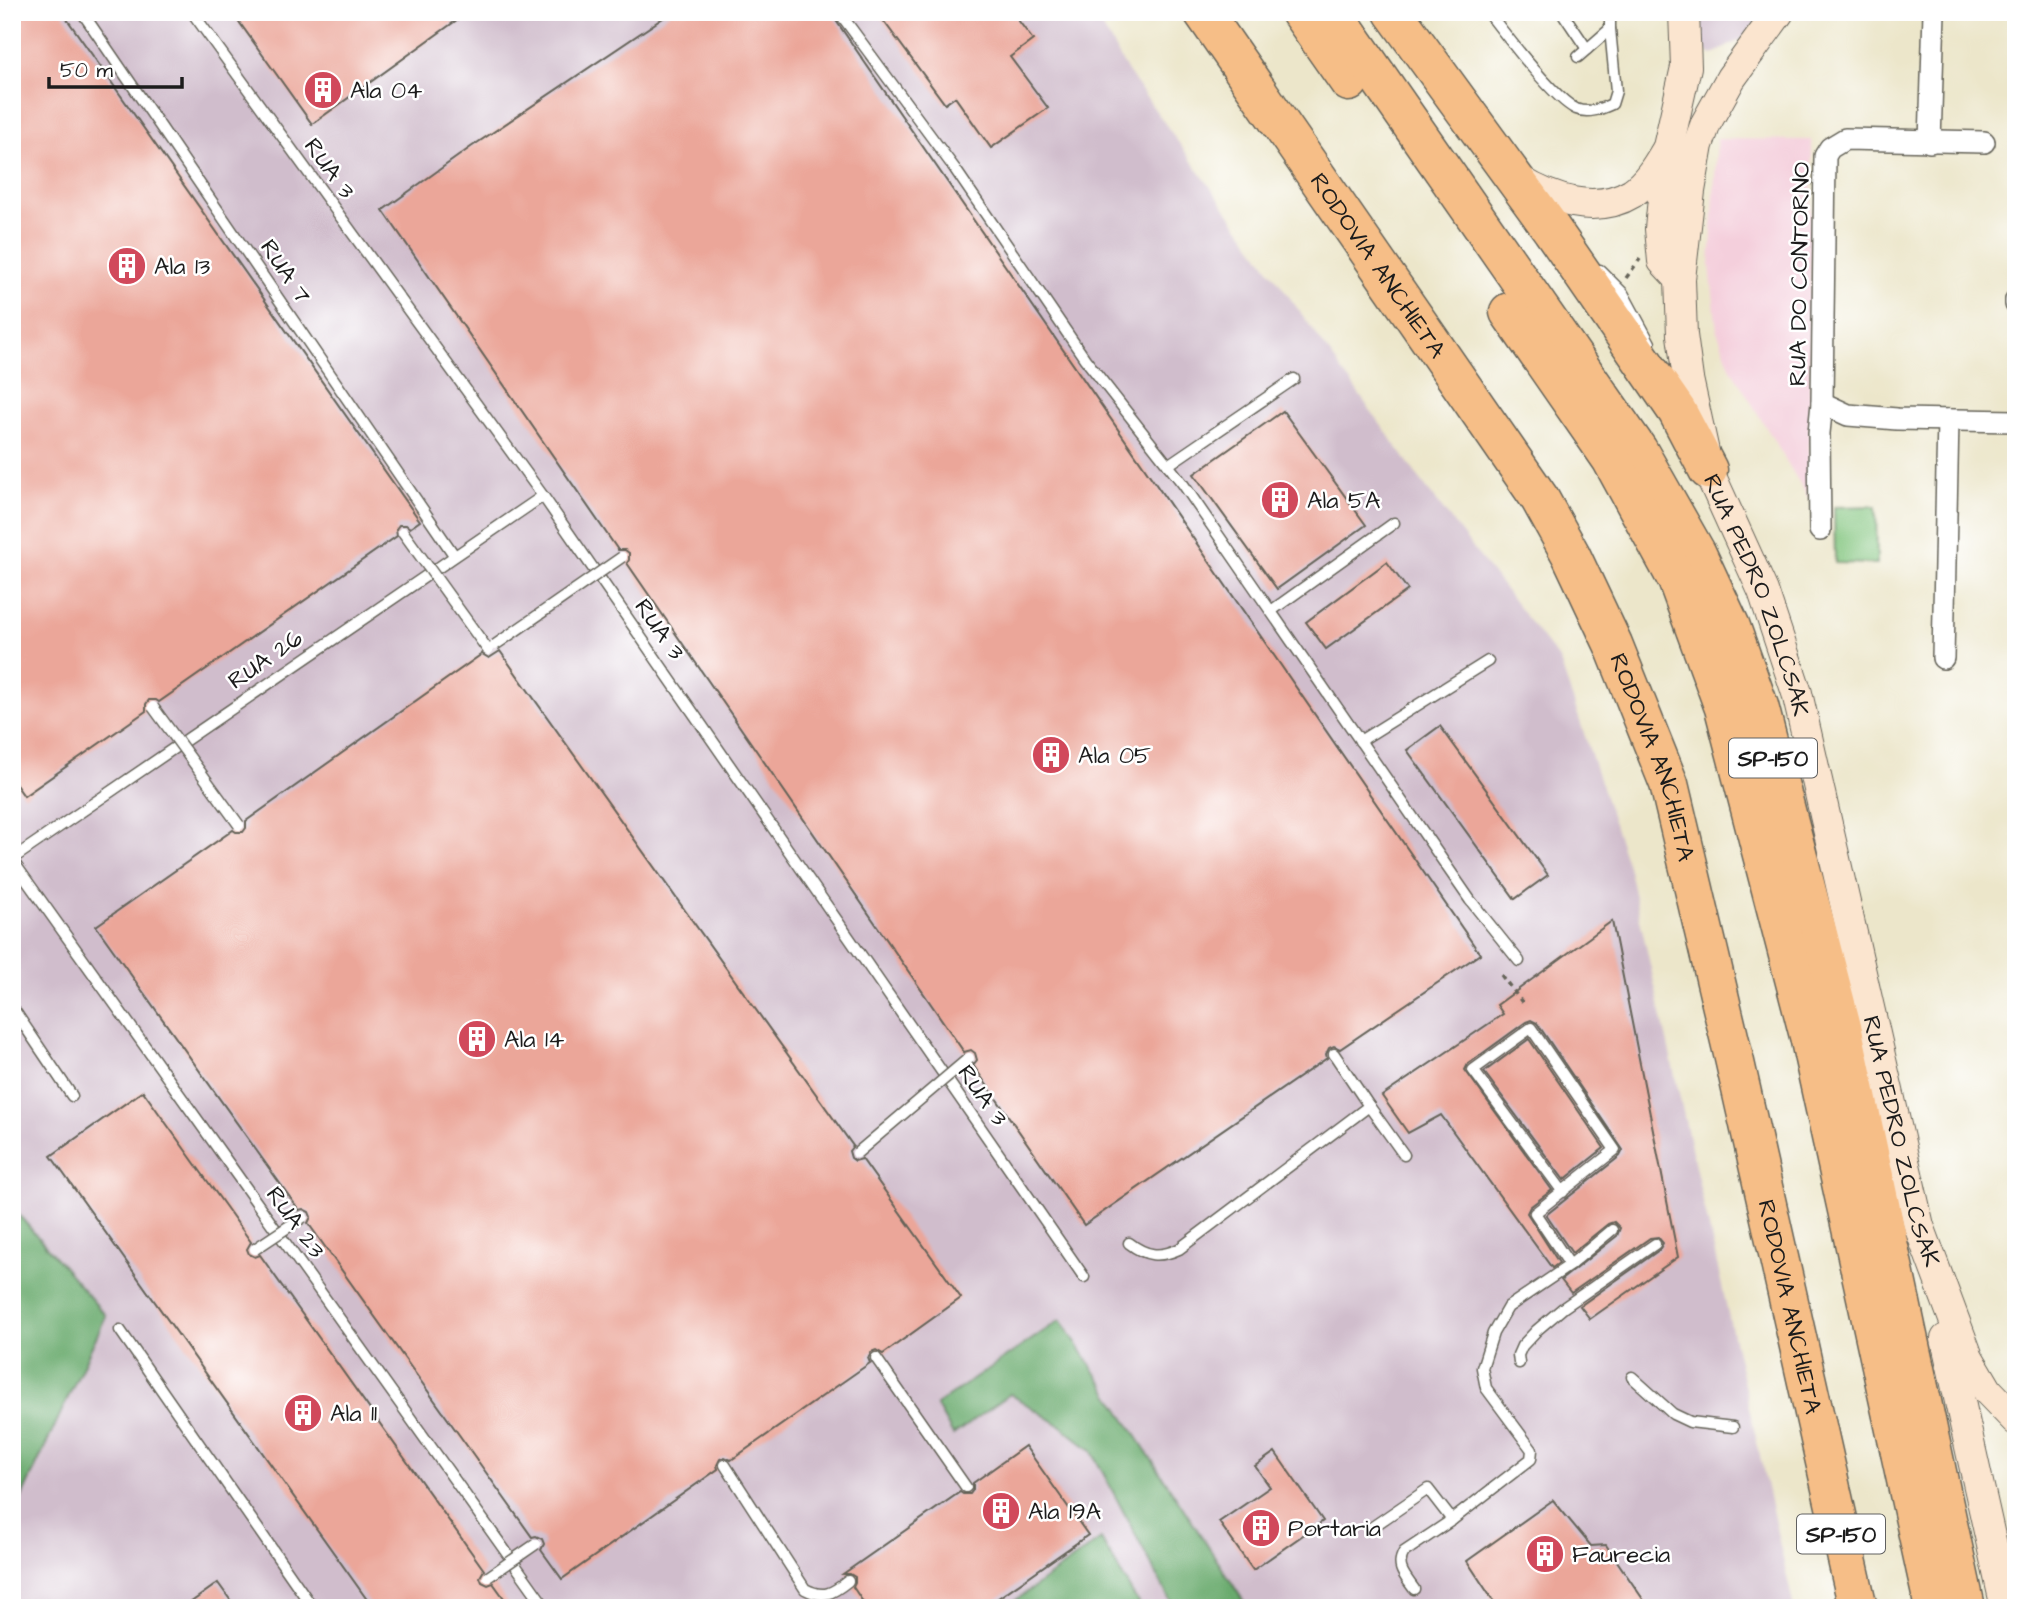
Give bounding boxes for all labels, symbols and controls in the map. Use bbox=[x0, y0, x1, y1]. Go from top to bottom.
scale bar bbox=[49, 46, 182, 90]
text: 50 m bbox=[60, 56, 114, 85]
building icon: Ala 04 bbox=[302, 69, 344, 111]
place label: Ala 04 bbox=[350, 74, 422, 108]
street label: RUA 3 bbox=[296, 131, 363, 206]
street label: RUA DO CONTORNO bbox=[1781, 162, 1819, 386]
street label: RODOVIA ANCHIETA bbox=[1301, 166, 1454, 365]
street label: RUA 7 bbox=[251, 233, 319, 310]
building icon: Ala 13 bbox=[106, 245, 148, 287]
place label: Ala 13 bbox=[154, 250, 210, 284]
street label: RUA PEDRO ZOLCSAK bbox=[1694, 469, 1818, 720]
building icon: Ala 5A bbox=[1259, 479, 1301, 521]
place label: Ala 5A bbox=[1307, 484, 1380, 518]
street label: RUA 3 bbox=[626, 592, 693, 667]
street label: RUA 26 bbox=[221, 622, 310, 698]
street label: RODOVIA ANCHIETA bbox=[1600, 648, 1703, 865]
building icon: Ala 05 bbox=[1030, 734, 1072, 776]
road number: SP-150 bbox=[1729, 738, 1817, 778]
place label: Ala 05 bbox=[1078, 739, 1151, 773]
street label: RUA PEDRO ZOLCSAK bbox=[1853, 1013, 1949, 1272]
building icon: Ala 14 bbox=[456, 1018, 498, 1060]
place label: Ala 14 bbox=[504, 1023, 564, 1057]
street label: RUA 3 bbox=[949, 1058, 1016, 1133]
street label: RUA 23 bbox=[257, 1180, 333, 1266]
street label: RODOVIA ANCHIETA bbox=[1748, 1197, 1830, 1417]
building icon: Ala 11 bbox=[282, 1392, 324, 1434]
place label: Ala 11 bbox=[330, 1397, 377, 1431]
building icon: Ala 19A bbox=[980, 1490, 1022, 1532]
place label: Ala 19A bbox=[1028, 1495, 1101, 1529]
building icon: Portaria bbox=[1240, 1507, 1282, 1549]
place label: Portaria bbox=[1288, 1512, 1381, 1546]
road number: SP-150 bbox=[1797, 1514, 1885, 1554]
building icon: Faurecia bbox=[1524, 1533, 1566, 1575]
place label: Faurecia bbox=[1572, 1538, 1670, 1572]

